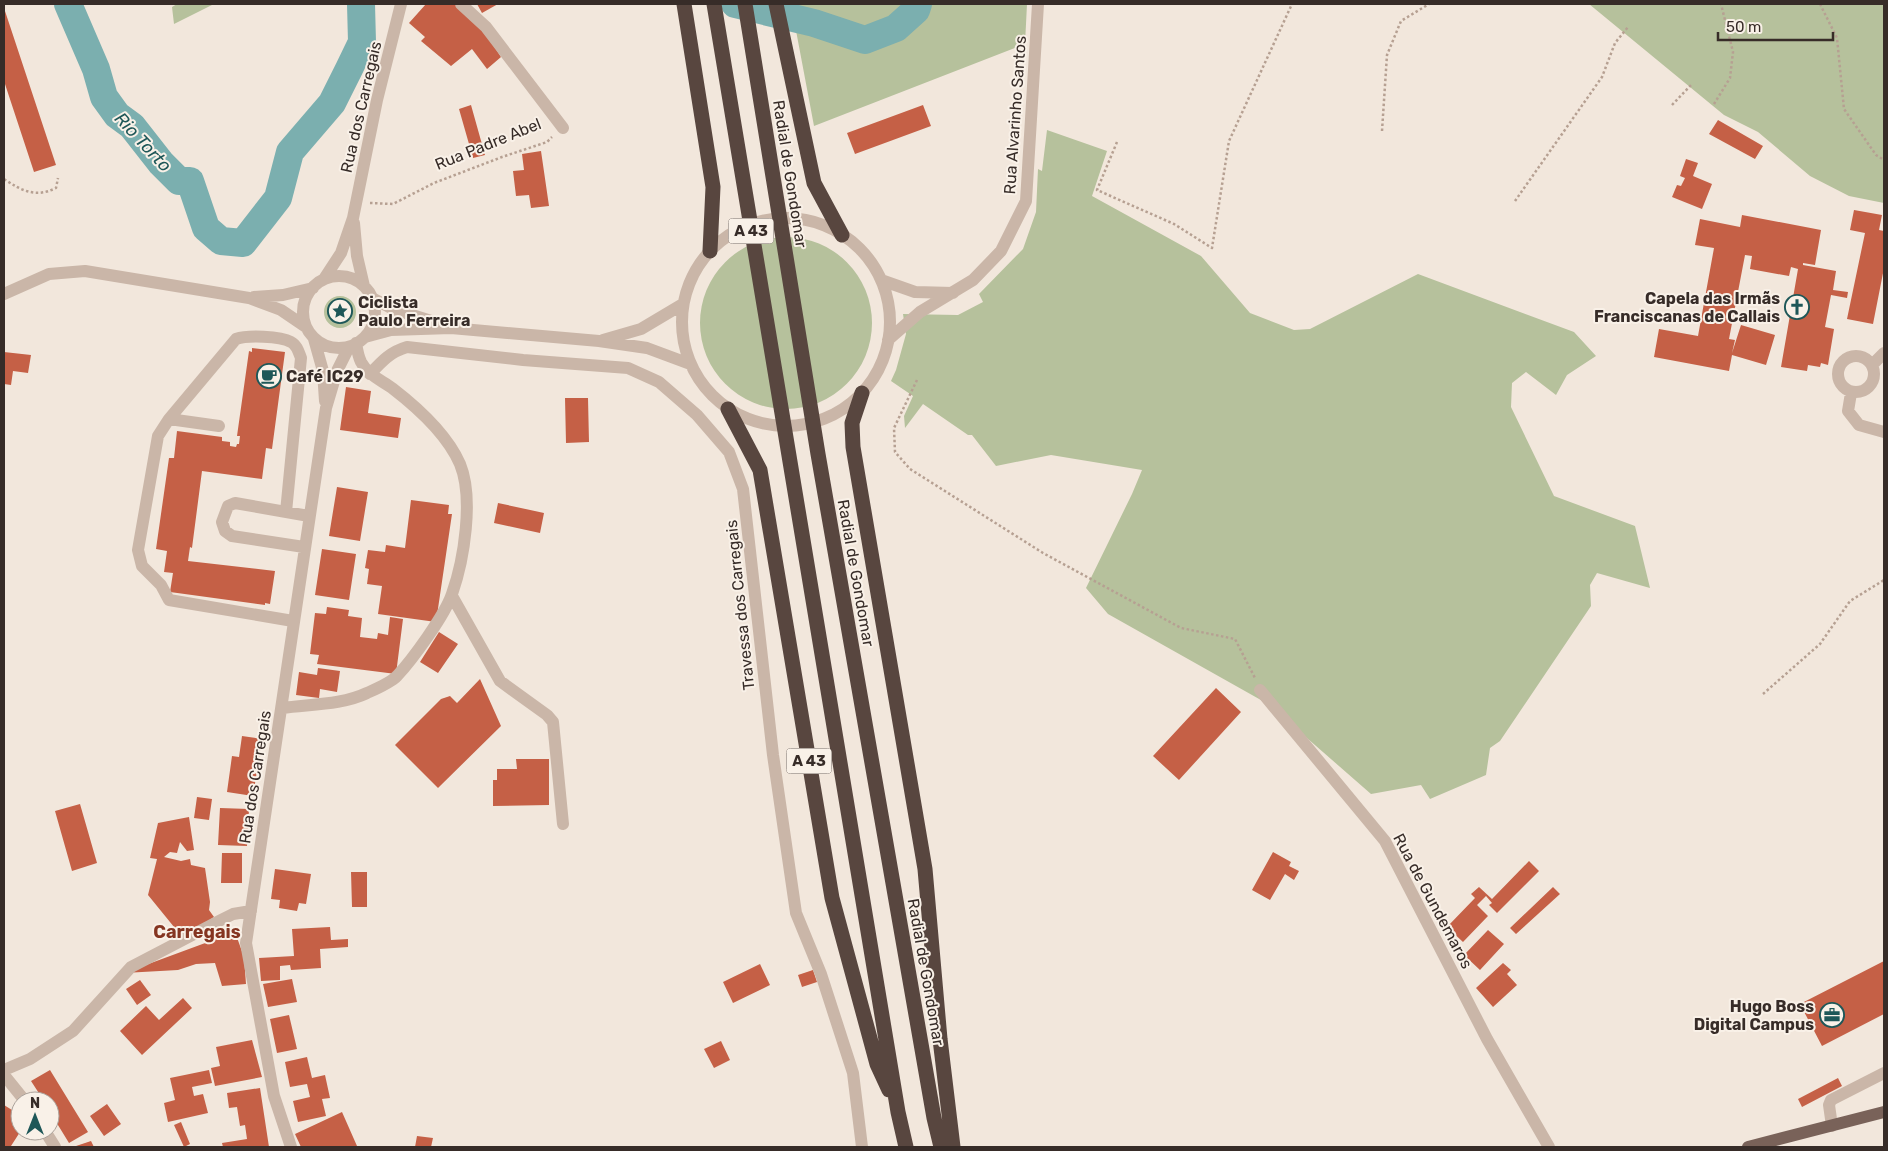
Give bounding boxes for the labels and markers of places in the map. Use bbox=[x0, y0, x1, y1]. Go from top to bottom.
place label: Capela das Irmãs Franciscanas de Callais bbox=[1594, 289, 1780, 326]
place label: Ciclista Paulo Ferreira bbox=[358, 293, 470, 330]
church icon: Capela das Irmãs Franciscanas de Callais bbox=[1784, 294, 1810, 320]
place icon: Ciclista Paulo Ferreira bbox=[327, 298, 353, 324]
cafe icon: Café IC29 bbox=[256, 363, 282, 389]
place label: Café IC29 bbox=[286, 367, 364, 386]
place label: Hugo Boss Digital Campus bbox=[1694, 997, 1814, 1034]
office icon: Hugo Boss Digital Campus bbox=[1819, 1002, 1845, 1028]

